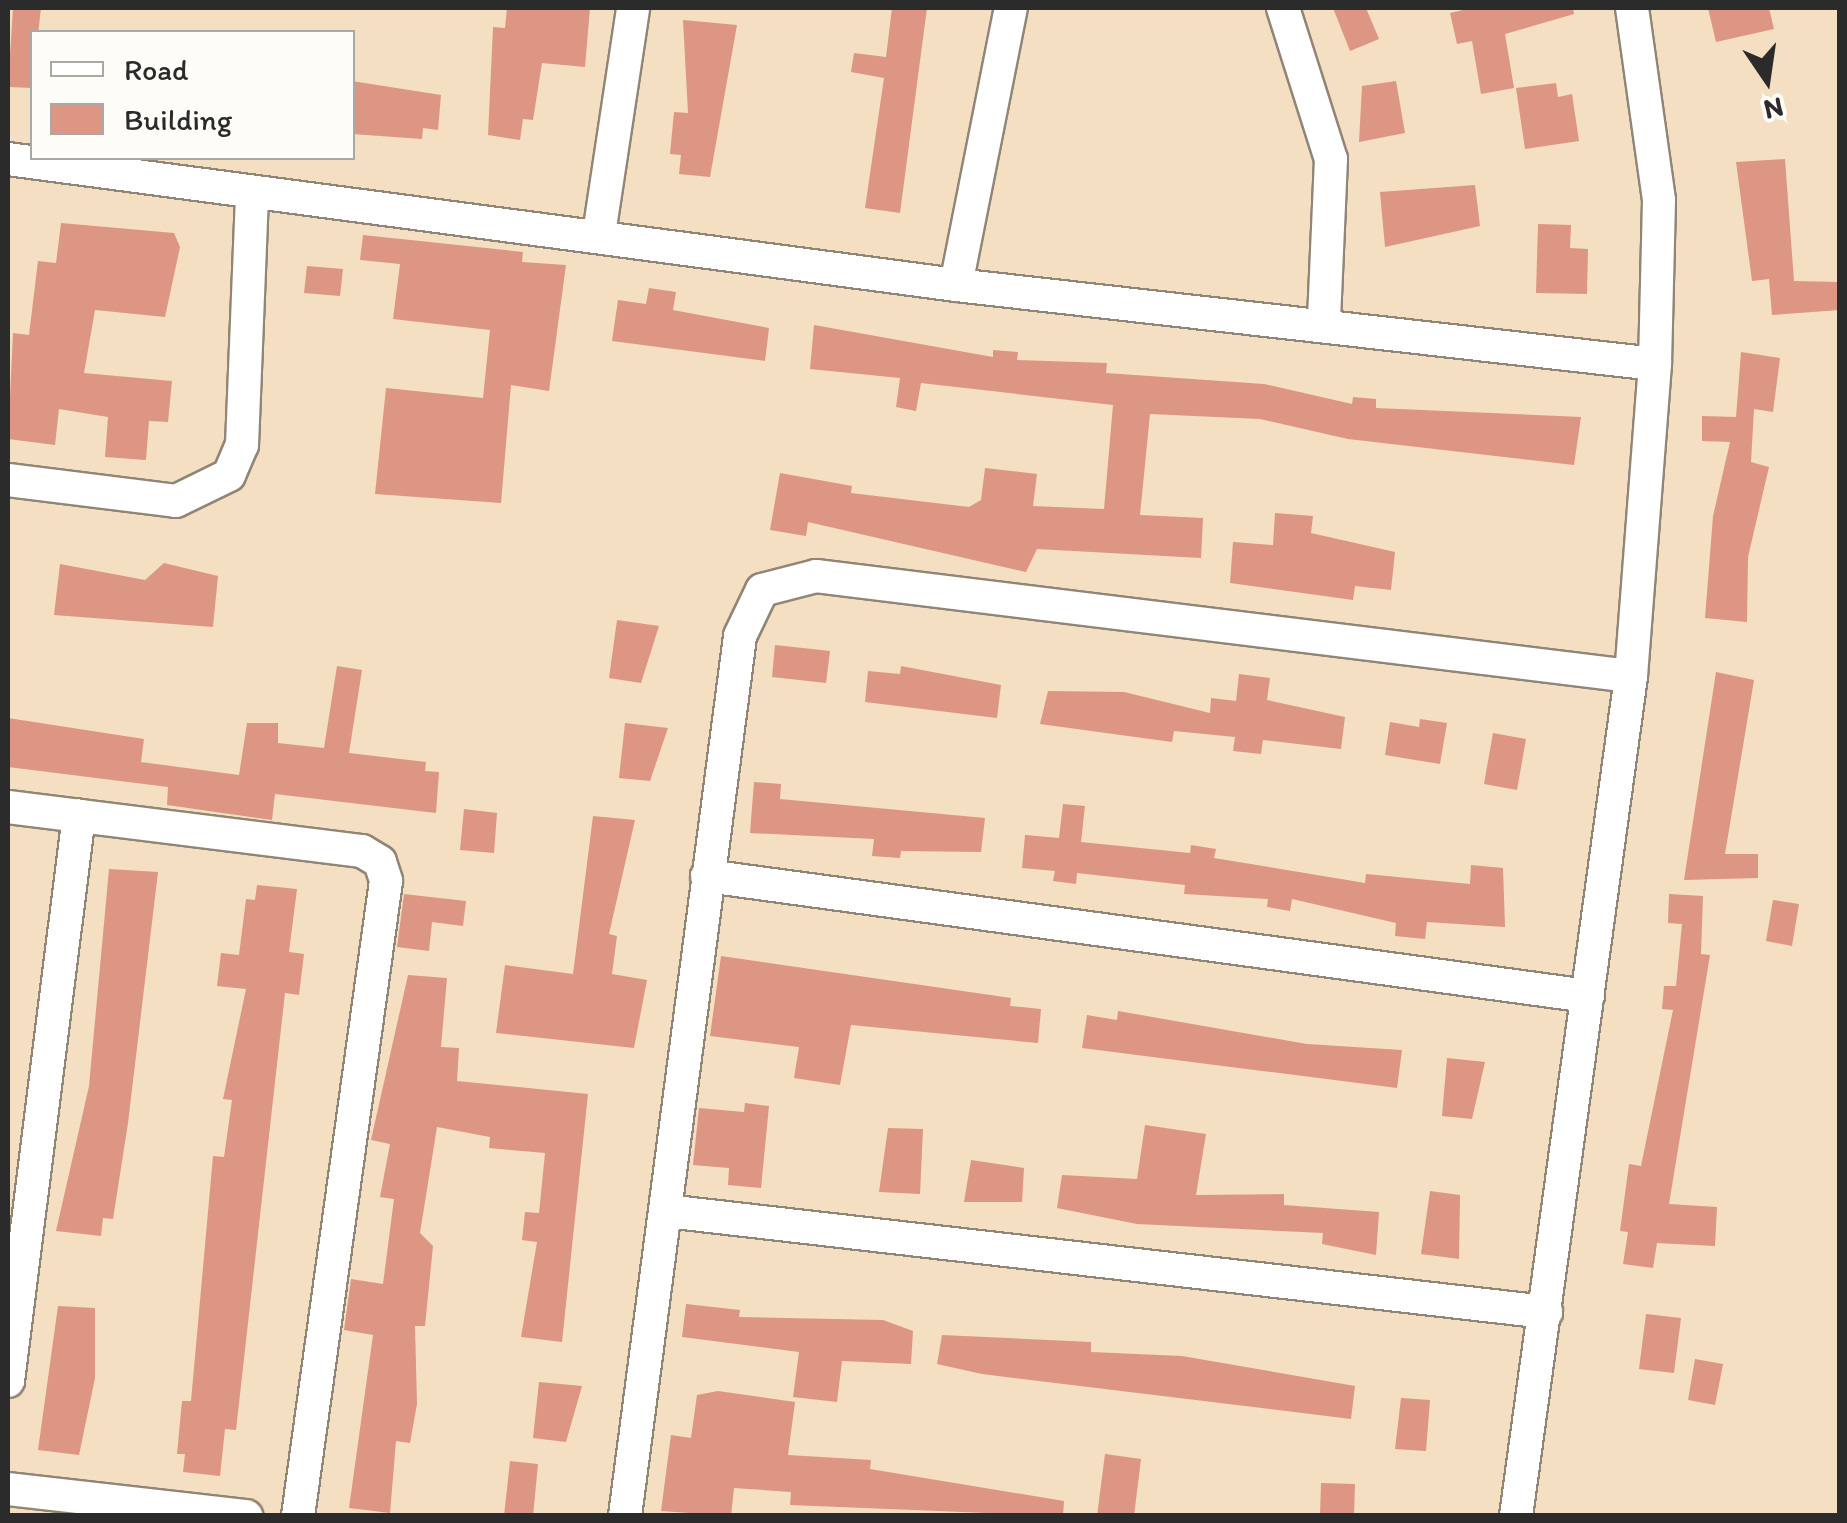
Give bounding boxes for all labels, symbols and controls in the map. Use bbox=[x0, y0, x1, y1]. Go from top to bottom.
legend bbox=[30, 30, 355, 160]
north arrow bbox=[1717, 30, 1817, 130]
text: Road bbox=[124, 51, 189, 88]
text: N bbox=[1761, 91, 1787, 128]
text: Building bbox=[124, 101, 232, 138]

